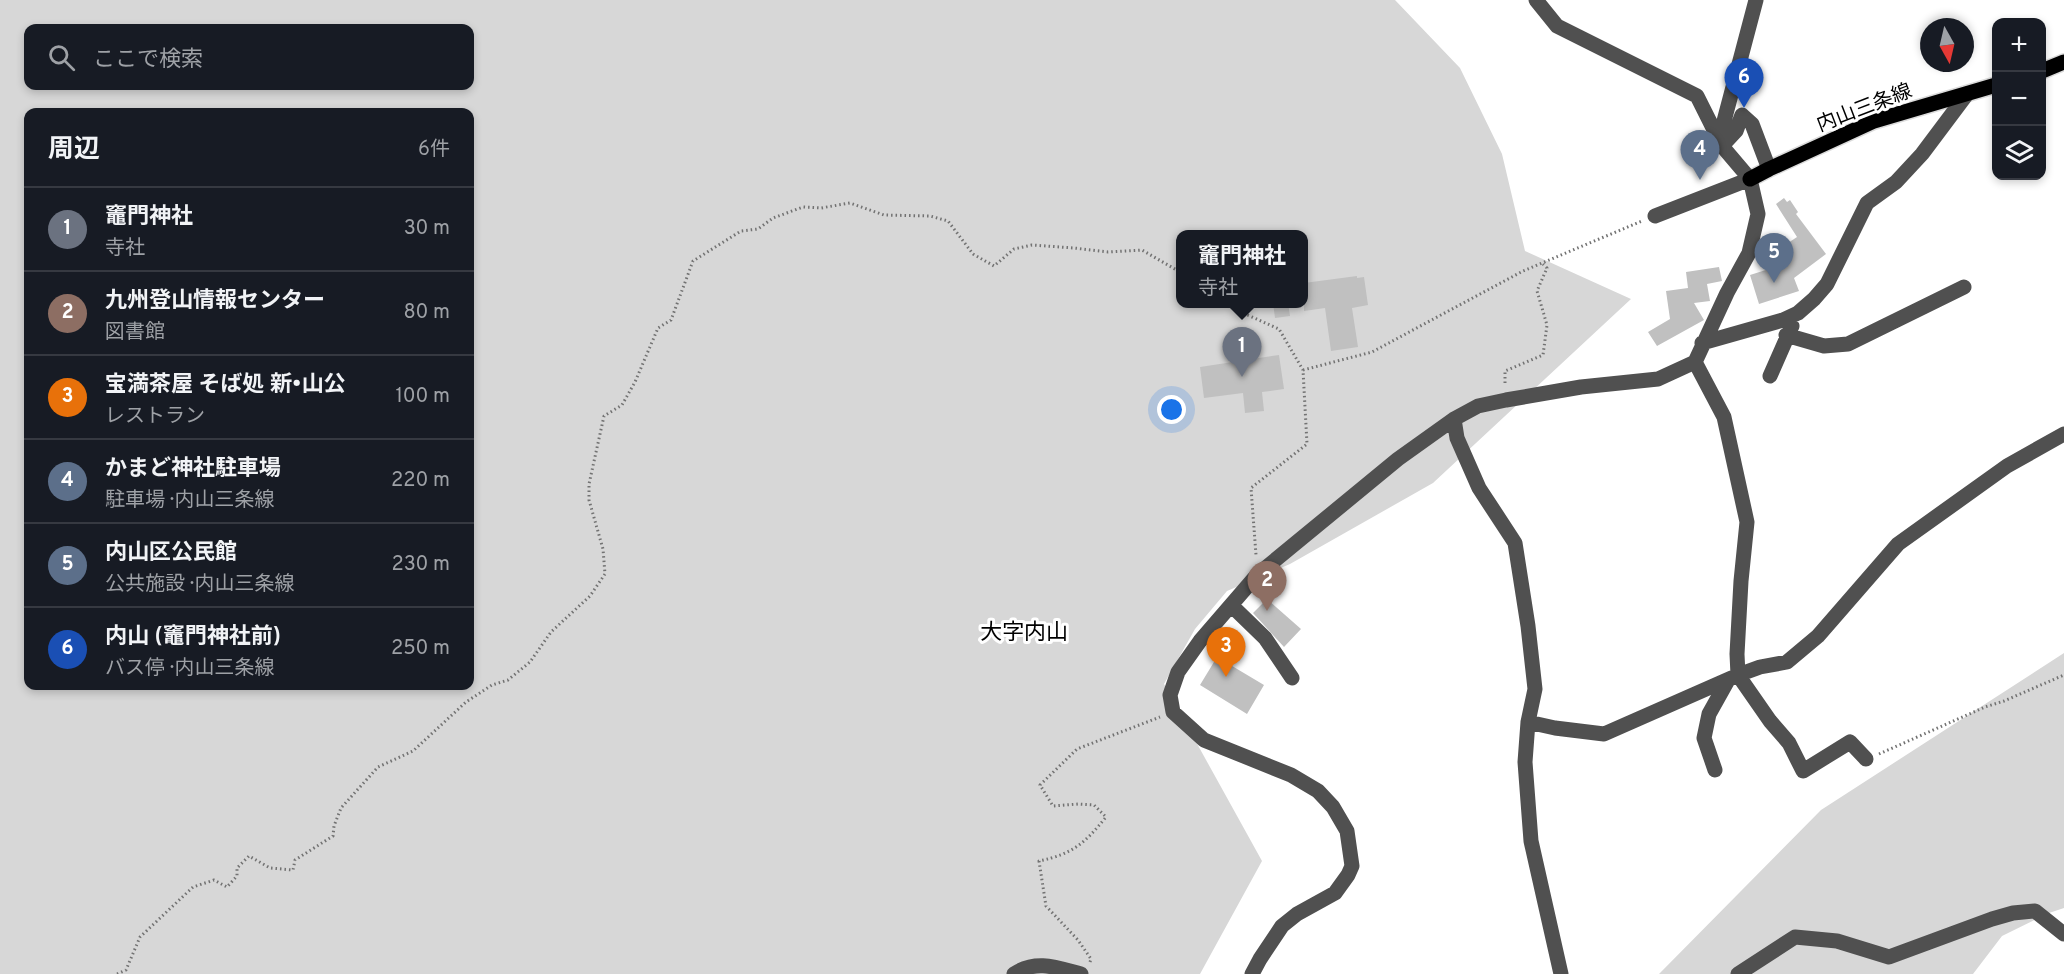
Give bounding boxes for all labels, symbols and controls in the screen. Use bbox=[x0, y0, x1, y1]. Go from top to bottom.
north arrow bbox=[1920, 18, 1974, 72]
map controls bbox=[1992, 18, 2046, 180]
button: + bbox=[1992, 18, 2046, 72]
search box bbox=[24, 24, 474, 90]
icon: search bbox=[45, 41, 78, 74]
text: ここで検索 bbox=[93, 47, 203, 74]
pin: 6 bbox=[1724, 58, 1764, 108]
button: − bbox=[1992, 72, 2046, 126]
street label: 内山三条線 bbox=[1813, 79, 1916, 139]
button: layers bbox=[1992, 126, 2046, 180]
pin: 4 bbox=[1680, 130, 1720, 180]
text: 周辺 bbox=[48, 134, 100, 167]
text: 6件 bbox=[418, 137, 450, 163]
text: 竈門神社 bbox=[105, 204, 193, 231]
text: 1 bbox=[64, 216, 72, 242]
text: 30 m bbox=[404, 216, 450, 242]
popup bbox=[1176, 230, 1308, 308]
pin: 5 bbox=[1754, 234, 1794, 283]
text: 寺社 bbox=[105, 236, 145, 262]
text: 竈門神社 bbox=[1198, 244, 1286, 271]
text: 寺社 bbox=[1198, 276, 1238, 302]
text: 九州登山情報センター bbox=[105, 288, 325, 315]
text: 2 bbox=[61, 300, 74, 326]
text: 80 m bbox=[404, 300, 450, 326]
text: 図書館 bbox=[105, 320, 165, 346]
pin: 1 bbox=[1222, 328, 1262, 377]
text: 宝満茶屋 そば処 新•山公 bbox=[105, 372, 345, 399]
text: 3 bbox=[62, 384, 74, 410]
text: 100 m bbox=[395, 384, 450, 410]
your location bbox=[1157, 395, 1186, 424]
text: レストラン bbox=[105, 404, 205, 430]
text: かまど神社駐車場 bbox=[105, 456, 281, 483]
text: 4 bbox=[61, 468, 74, 494]
text: 220 m bbox=[391, 468, 450, 494]
text: 駐車場 · 内山三条線 bbox=[105, 488, 274, 514]
text: 内山区公民館 bbox=[105, 540, 237, 567]
text: 5 bbox=[61, 552, 74, 578]
text: 230 m bbox=[391, 552, 450, 578]
pin: 2 bbox=[1248, 562, 1286, 611]
text: 公共施設 · 内山三条線 bbox=[105, 572, 294, 598]
district label: 大字内山 bbox=[980, 620, 1068, 647]
text: 内山 (竈門神社前) bbox=[105, 624, 281, 651]
pin: 3 bbox=[1206, 628, 1246, 677]
text: 6 bbox=[61, 636, 74, 662]
text: 250 m bbox=[391, 636, 450, 662]
text: バス停 · 内山三条線 bbox=[105, 656, 274, 682]

